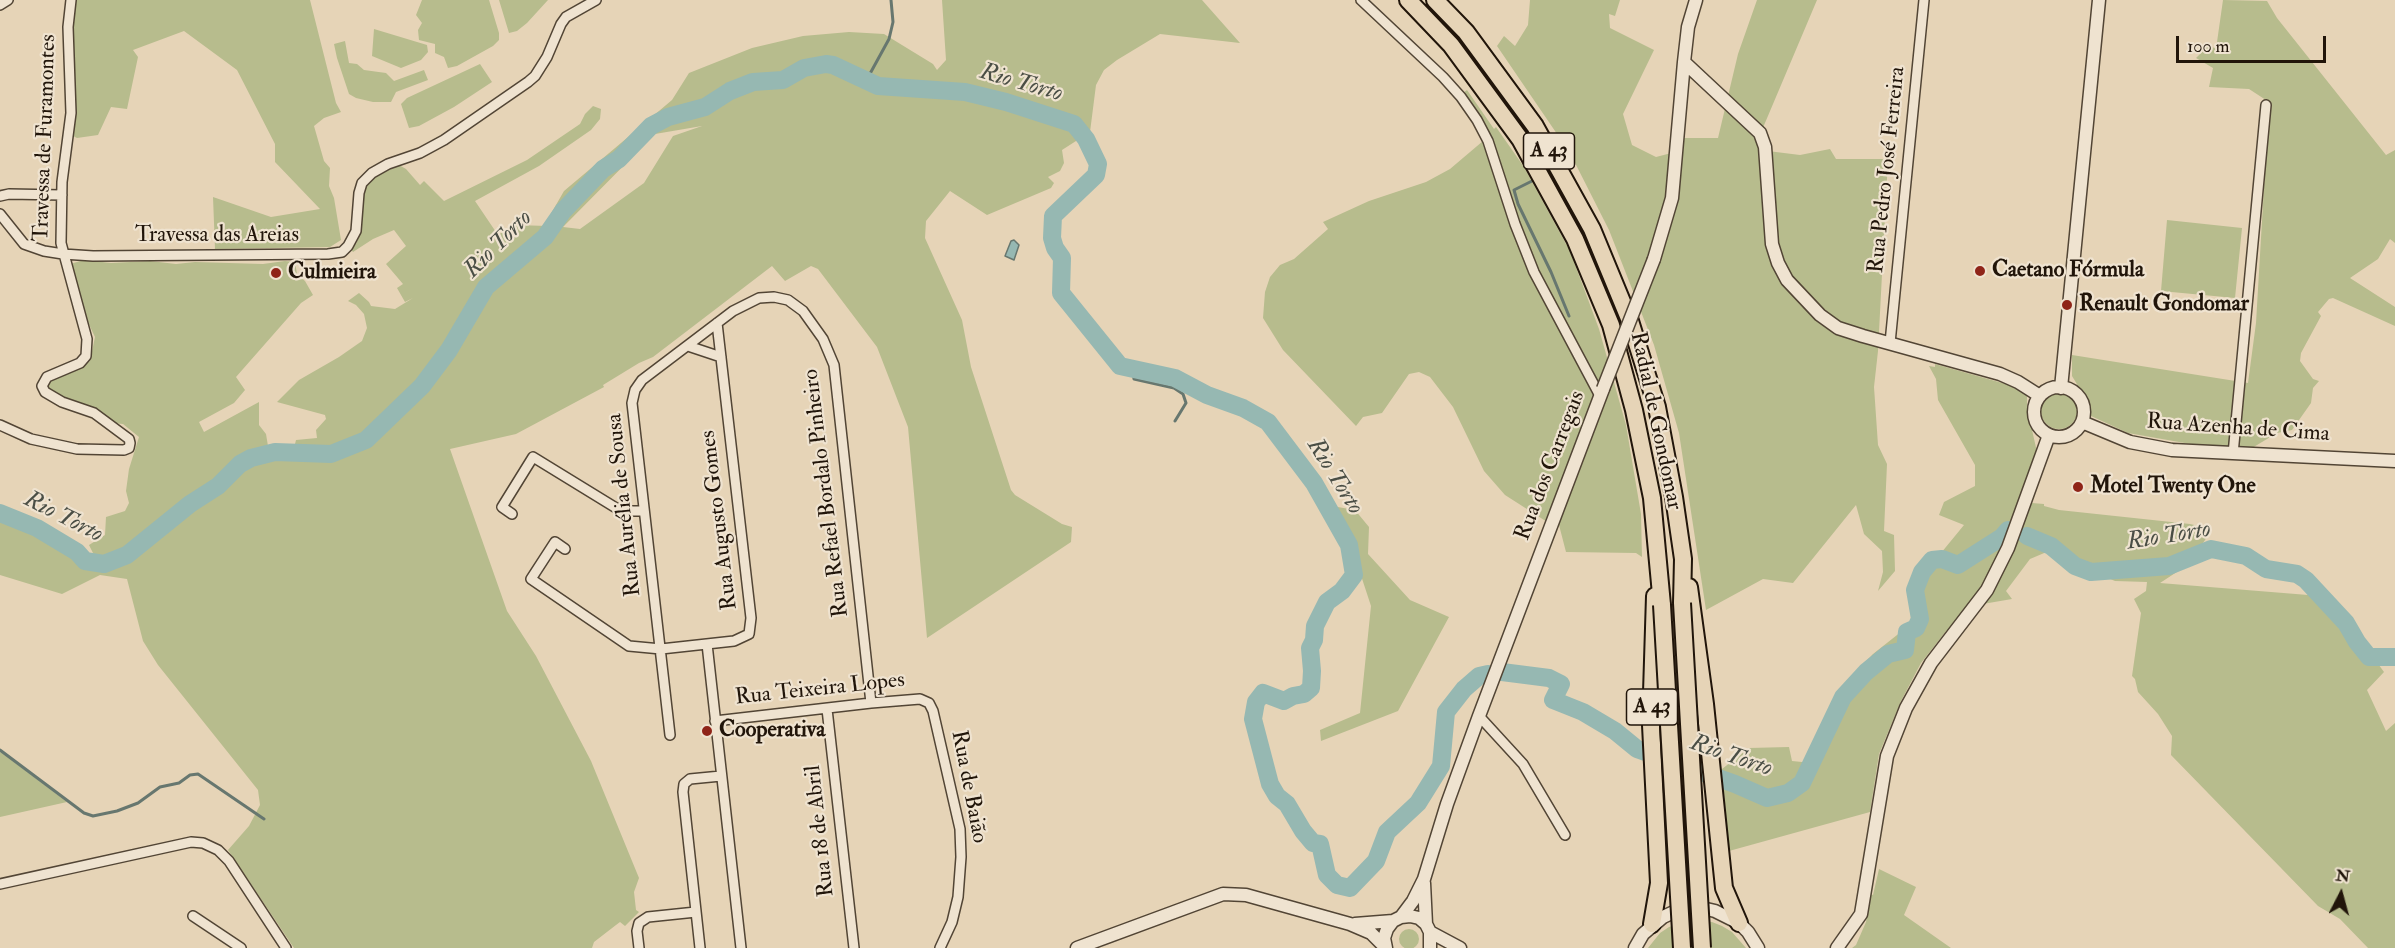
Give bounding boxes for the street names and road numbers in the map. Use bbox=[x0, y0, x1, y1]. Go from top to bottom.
street label: Travessa de Furamontes bbox=[29, 34, 63, 242]
street label: Rua Pedro José Ferreira bbox=[1864, 65, 1912, 275]
road number: A 43 bbox=[1524, 133, 1574, 169]
street label: Travessa das Areias bbox=[135, 223, 299, 249]
street label: Radial de Gondomar bbox=[1623, 329, 1687, 513]
street label: Rua Refael Bordalo Pinheiro bbox=[799, 367, 855, 619]
street label: Rua dos Carregais bbox=[1510, 388, 1592, 544]
street label: Rua Azenha de Cima bbox=[2146, 409, 2330, 449]
street label: Rua Aurélia de Sousa bbox=[602, 412, 648, 598]
street label: Rua Augusto Gomes bbox=[696, 429, 744, 611]
street label: Rua Teixeira Lopes bbox=[734, 668, 906, 712]
road number: A 43 bbox=[1626, 689, 1678, 725]
street label: Rua de Baião bbox=[944, 728, 992, 846]
street label: Rua 18 de Abril bbox=[801, 764, 841, 898]

